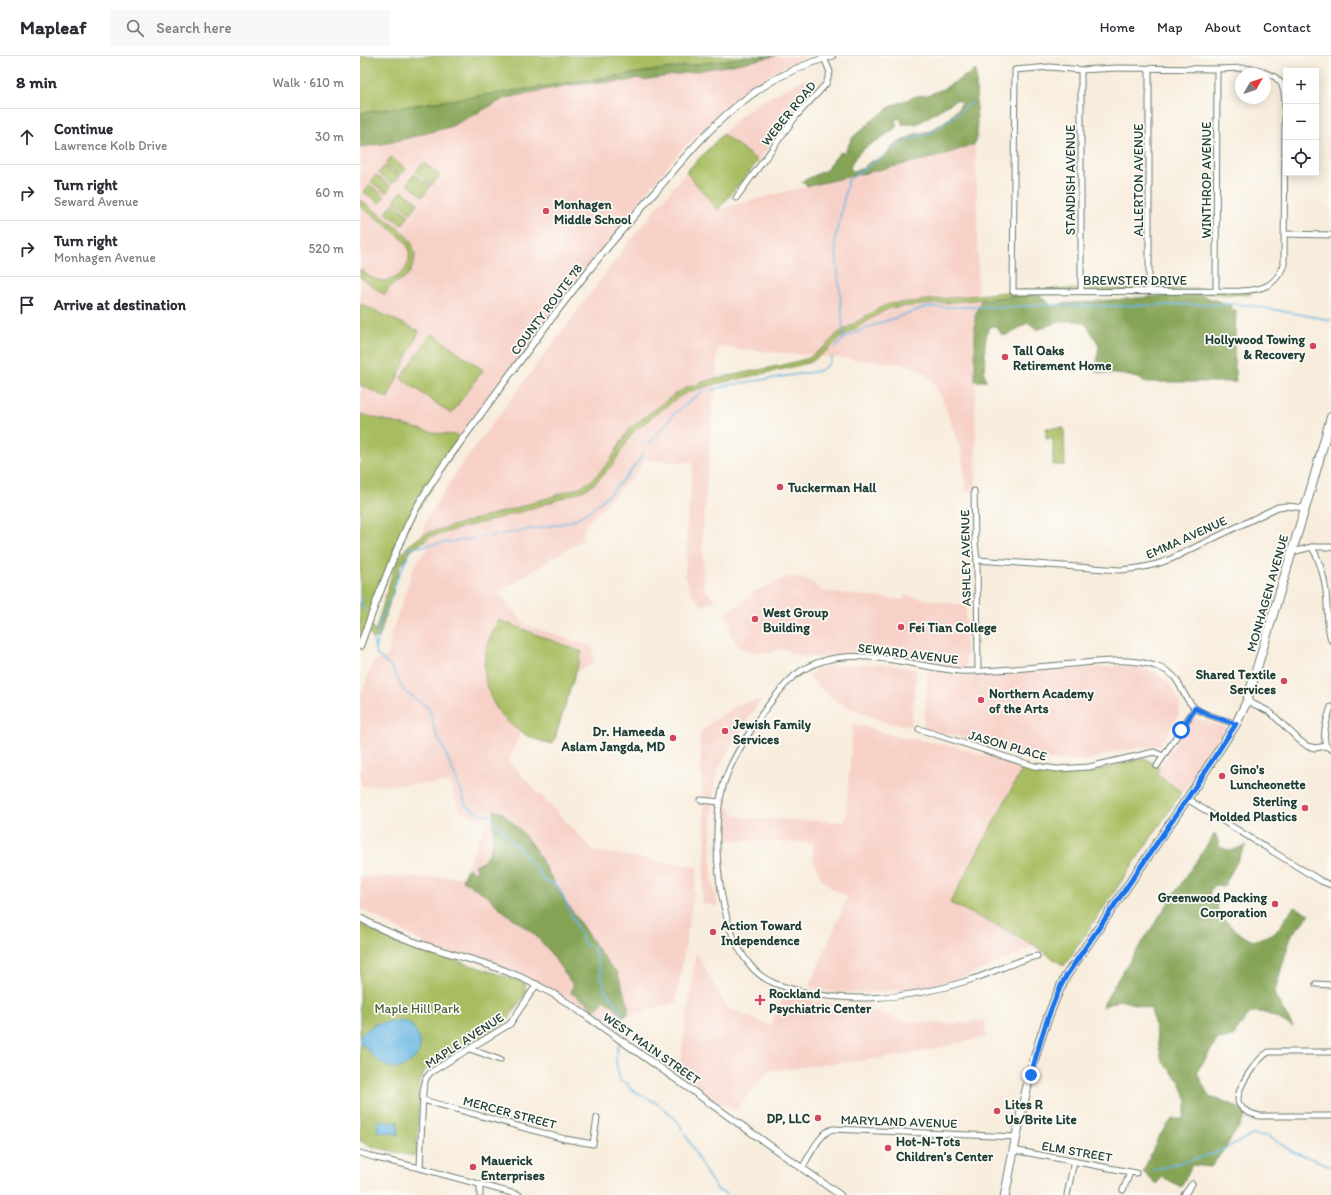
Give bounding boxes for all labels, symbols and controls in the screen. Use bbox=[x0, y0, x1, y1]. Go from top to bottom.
search box bbox=[110, 10, 390, 46]
text: Mapleaf bbox=[20, 16, 86, 39]
icon: search bbox=[124, 17, 146, 39]
text: Search here bbox=[156, 19, 232, 37]
text: Home bbox=[1100, 19, 1135, 36]
text: Map bbox=[1157, 19, 1183, 36]
text: About bbox=[1205, 19, 1241, 36]
text: Contact bbox=[1263, 19, 1311, 36]
north arrow bbox=[1235, 68, 1271, 104]
map controls bbox=[1283, 68, 1319, 176]
button: + bbox=[1283, 68, 1319, 104]
text: 8 min bbox=[16, 72, 57, 92]
text: Walk · 610 m bbox=[273, 75, 344, 90]
street label: WEBER ROAD bbox=[758, 78, 819, 149]
button: − bbox=[1283, 104, 1319, 140]
text: Continue bbox=[54, 120, 113, 138]
street label: WINTHROP AVENUE bbox=[1199, 122, 1214, 238]
street label: ALLERTON AVENUE bbox=[1131, 124, 1146, 236]
street label: STANDISH AVENUE bbox=[1063, 125, 1078, 235]
icon: ahead bbox=[16, 126, 38, 148]
text: 30 m bbox=[315, 129, 344, 144]
text: Lawrence Kolb Drive bbox=[54, 138, 167, 153]
button: locate bbox=[1283, 140, 1319, 176]
text: Turn right bbox=[54, 176, 118, 194]
icon: right bbox=[16, 182, 38, 204]
text: 60 m bbox=[315, 185, 344, 200]
text: Seward Avenue bbox=[54, 194, 138, 209]
place label: Monhagen Middle School bbox=[554, 197, 632, 227]
marker: Monhagen Middle School bbox=[541, 206, 551, 216]
text: Turn right bbox=[54, 232, 118, 250]
icon: right bbox=[16, 238, 38, 260]
text: 520 m bbox=[308, 241, 344, 256]
text: Monhagen Avenue bbox=[54, 250, 156, 265]
street label: COUNTY ROUTE 78 bbox=[507, 261, 585, 358]
street label: BREWSTER DRIVE bbox=[1083, 273, 1187, 288]
icon: arrive bbox=[16, 294, 38, 316]
text: Arrive at destination bbox=[54, 296, 186, 314]
place label: Hollywood Towing & Recovery bbox=[1205, 332, 1306, 363]
marker: Hollywood Towing & Recovery bbox=[1308, 341, 1318, 351]
place label: Tall Oaks Retirement Home bbox=[1012, 343, 1111, 373]
marker: Tall Oaks Retirement Home bbox=[1000, 352, 1010, 362]
place label: Tuckerman Hall bbox=[787, 480, 877, 495]
marker: Tuckerman Hall bbox=[775, 482, 785, 492]
street label: ASHLEY AVENUE bbox=[957, 510, 974, 606]
street label: EMMA AVENUE bbox=[1143, 513, 1229, 562]
street label: MONHAGEN AVENUE bbox=[1244, 533, 1291, 654]
place label: West Group Building bbox=[763, 605, 828, 636]
marker: West Group Building bbox=[750, 614, 760, 624]
place label: Fei Tian College bbox=[909, 620, 997, 636]
marker: Fei Tian College bbox=[896, 622, 906, 632]
street label: SEWARD AVENUE bbox=[857, 640, 959, 667]
place label: Shared Textile Services bbox=[1196, 667, 1276, 697]
marker: Shared Textile Services bbox=[1279, 676, 1289, 686]
place label: Northern Academy of the Arts bbox=[989, 686, 1095, 716]
marker: Northern Academy of the Arts bbox=[976, 695, 986, 705]
place label: Jewish Family Services bbox=[732, 717, 812, 747]
route start bbox=[1172, 721, 1190, 739]
place label: Dr. Hameeda Aslam Jangda, MD bbox=[561, 724, 666, 755]
marker: Jewish Family Services bbox=[720, 726, 730, 736]
street label: JASON PLACE bbox=[967, 727, 1049, 764]
marker: Dr. Hameeda Aslam Jangda, MD bbox=[668, 733, 678, 743]
place label: Gino's Luncheonette bbox=[1230, 762, 1306, 792]
marker: Gino's Luncheonette bbox=[1217, 771, 1227, 781]
place label: Sterling Molded Plastics bbox=[1210, 794, 1297, 824]
marker: Sterling Molded Plastics bbox=[1300, 803, 1310, 813]
place label: Greenwood Packing Corporation bbox=[1158, 890, 1268, 921]
marker: Greenwood Packing Corporation bbox=[1270, 899, 1280, 909]
place label: Action Toward Independence bbox=[720, 918, 803, 949]
marker: Action Toward Independence bbox=[708, 927, 718, 937]
place label: Rockland Psychiatric Center bbox=[769, 986, 872, 1017]
marker: Rockland Psychiatric Center bbox=[754, 994, 766, 1006]
park label: Maple Hill Park bbox=[374, 1001, 460, 1016]
street label: MAPLE AVENUE bbox=[422, 1009, 506, 1071]
street label: WEST MAIN STREET bbox=[600, 1009, 704, 1088]
route end bbox=[1022, 1066, 1040, 1084]
street label: MERCER STREET bbox=[462, 1093, 559, 1132]
place label: Lites R Us/Brite Lite bbox=[1005, 1097, 1077, 1127]
marker: Lites R Us/Brite Lite bbox=[992, 1106, 1002, 1116]
place label: DP, LLC bbox=[766, 1111, 811, 1126]
street label: MARYLAND AVENUE bbox=[840, 1112, 958, 1131]
marker: DP, LLC bbox=[813, 1113, 823, 1123]
place label: Hot-N-Tots Children’s Center bbox=[896, 1134, 994, 1164]
street label: ELM STREET bbox=[1040, 1138, 1114, 1165]
marker: Hot-N-Tots Children’s Center bbox=[883, 1143, 893, 1153]
place label: Mauerick Enterprises bbox=[481, 1153, 545, 1184]
marker: Mauerick Enterprises bbox=[468, 1162, 478, 1172]

